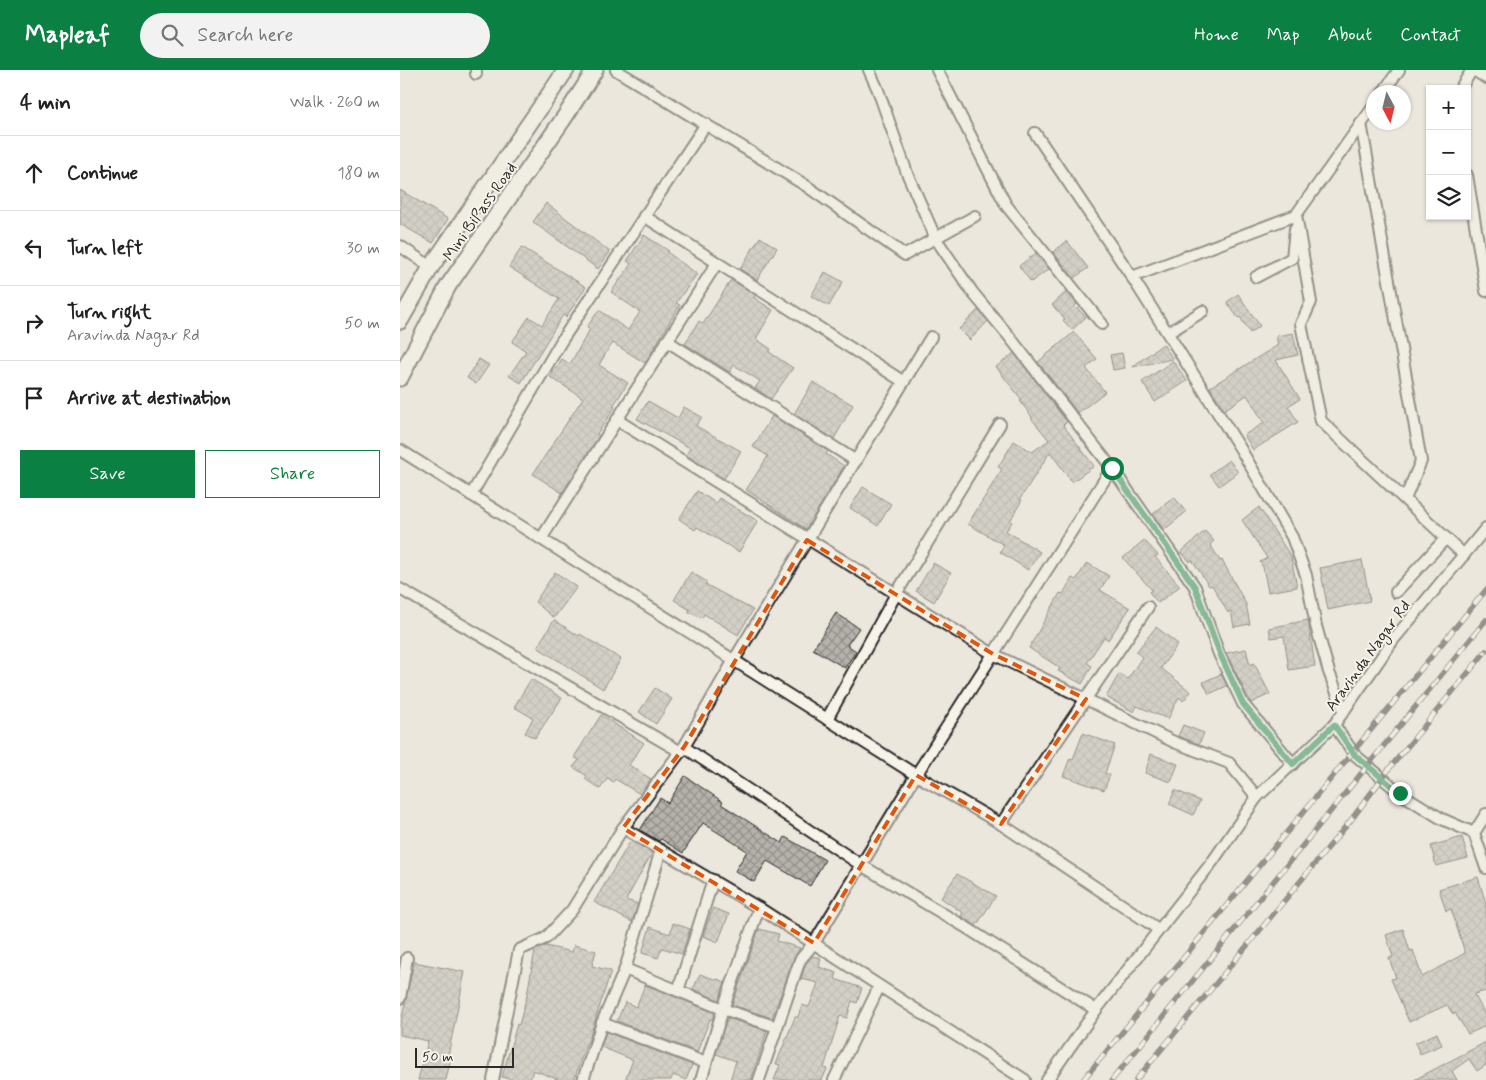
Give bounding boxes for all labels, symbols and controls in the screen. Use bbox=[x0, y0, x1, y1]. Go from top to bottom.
search box bbox=[140, 13, 490, 58]
text: Mapleaf bbox=[25, 20, 110, 51]
icon: search bbox=[158, 21, 186, 49]
text: Search here bbox=[198, 23, 293, 48]
text: Home bbox=[1194, 23, 1239, 47]
text: Map bbox=[1267, 23, 1300, 47]
text: About bbox=[1328, 23, 1372, 47]
text: Contact bbox=[1400, 23, 1461, 47]
north arrow bbox=[1366, 85, 1411, 130]
map controls bbox=[1426, 85, 1471, 220]
button: + bbox=[1426, 85, 1471, 130]
text: 4 min bbox=[20, 89, 71, 117]
text: Walk · 260 m bbox=[290, 92, 380, 113]
button: − bbox=[1426, 130, 1471, 175]
street label: Mini BiPass Road bbox=[438, 158, 522, 265]
icon: ahead bbox=[20, 159, 48, 187]
text: Continue bbox=[67, 161, 138, 186]
text: 180 m bbox=[337, 163, 380, 184]
button: layers bbox=[1426, 175, 1471, 220]
icon: left bbox=[20, 234, 48, 262]
text: Turn left bbox=[67, 236, 143, 261]
text: 30 m bbox=[347, 238, 380, 259]
text: Turn right bbox=[67, 300, 151, 325]
icon: right bbox=[20, 309, 48, 337]
text: 50 m bbox=[344, 313, 380, 334]
text: Aravinda Nagar Rd bbox=[67, 325, 200, 346]
icon: arrive bbox=[20, 384, 48, 412]
text: Arrive at destination bbox=[67, 386, 231, 411]
button: Save bbox=[20, 450, 195, 498]
button: Share bbox=[205, 450, 380, 498]
route start bbox=[1101, 457, 1124, 480]
street label: Aravinda Nagar Rd bbox=[1321, 596, 1416, 716]
route end bbox=[1389, 782, 1412, 805]
scale bar bbox=[415, 1045, 514, 1068]
text: 50 m bbox=[422, 1048, 453, 1066]

